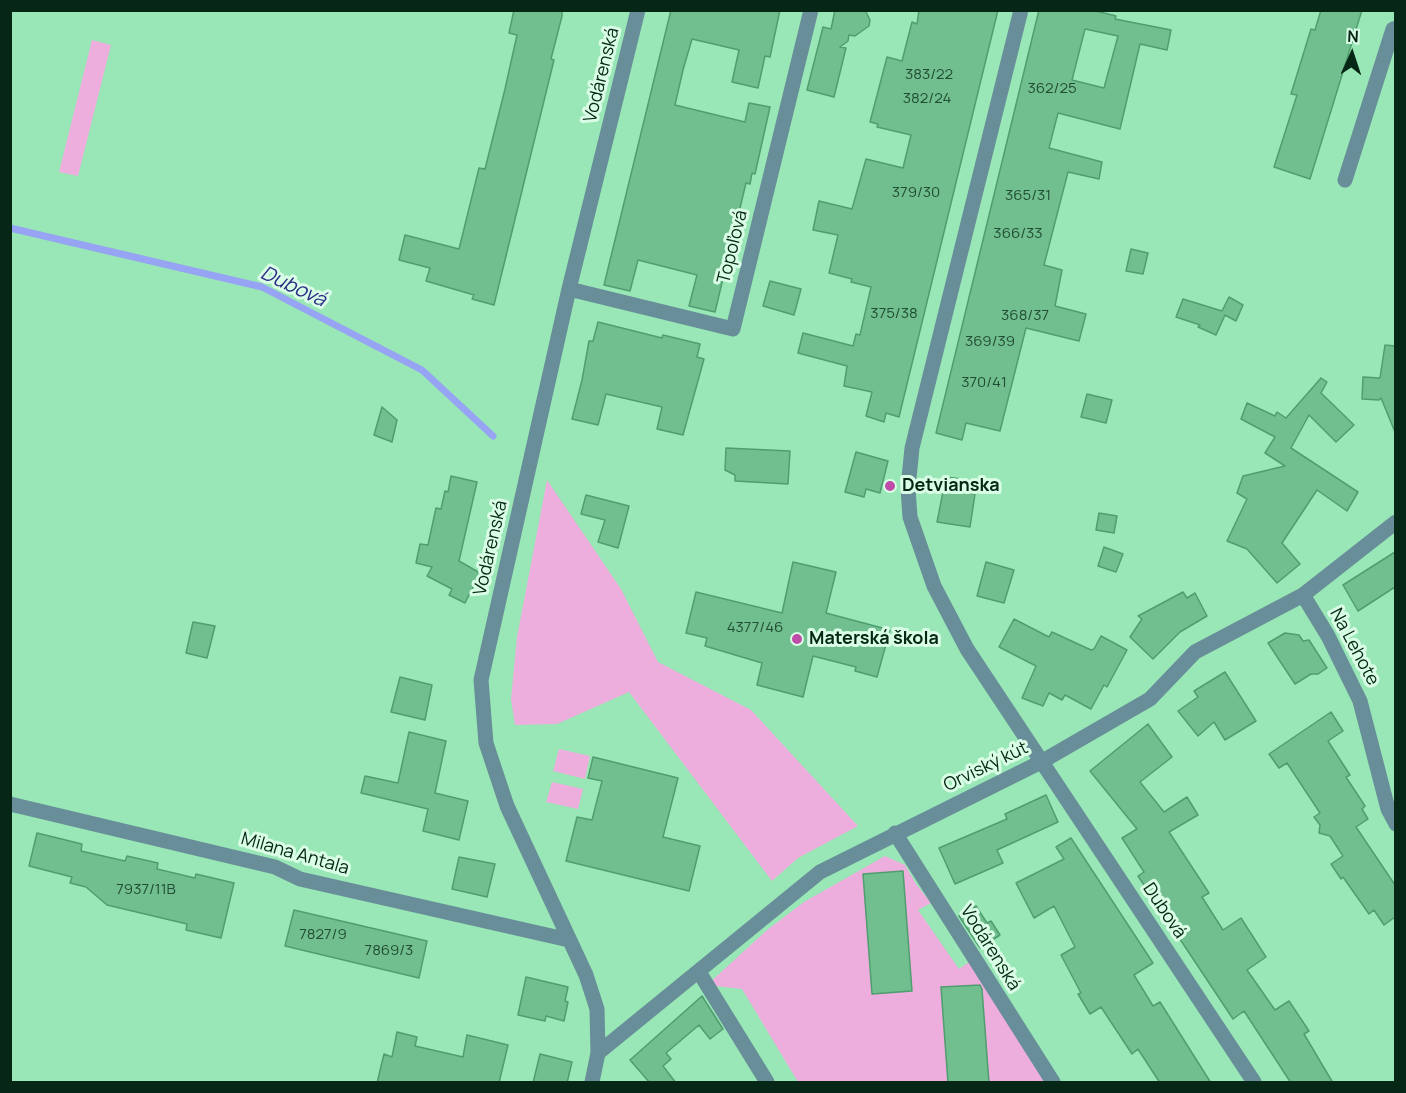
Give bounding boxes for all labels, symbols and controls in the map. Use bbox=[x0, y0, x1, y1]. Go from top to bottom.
north arrow bbox=[1322, 24, 1382, 84]
street label: Vodárenská bbox=[580, 25, 624, 125]
text: N bbox=[1347, 25, 1359, 47]
house number: 383/22 bbox=[905, 66, 953, 84]
house number: 362/25 bbox=[1027, 80, 1077, 98]
house number: 382/24 bbox=[903, 90, 951, 108]
house number: 379/30 bbox=[892, 184, 940, 202]
house number: 365/31 bbox=[1005, 187, 1051, 205]
street label: Topoľová bbox=[713, 208, 753, 286]
house number: 366/33 bbox=[993, 225, 1043, 243]
water label: Dubová bbox=[257, 261, 329, 313]
house number: 375/38 bbox=[870, 305, 918, 323]
house number: 368/37 bbox=[1001, 307, 1049, 325]
house number: 369/39 bbox=[965, 333, 1015, 351]
house number: 370/41 bbox=[961, 374, 1007, 392]
place label: Detvianska bbox=[902, 475, 1000, 497]
marker: Detvianska bbox=[883, 479, 897, 493]
street label: Vodárenská bbox=[470, 498, 512, 598]
street label: Na Lehote bbox=[1325, 605, 1383, 689]
house number: 4377/46 bbox=[727, 619, 783, 637]
place label: Materská škola bbox=[809, 628, 939, 650]
marker: Materská škola bbox=[790, 632, 804, 646]
street label: Orviský kút bbox=[940, 737, 1032, 797]
street label: Milana Antala bbox=[239, 828, 351, 880]
street label: Dubová bbox=[1138, 879, 1190, 943]
house number: 7937/11B bbox=[116, 881, 176, 899]
street label: Vodárenská bbox=[955, 901, 1025, 995]
house number: 7827/9 bbox=[299, 926, 347, 944]
house number: 7869/3 bbox=[365, 942, 413, 960]

